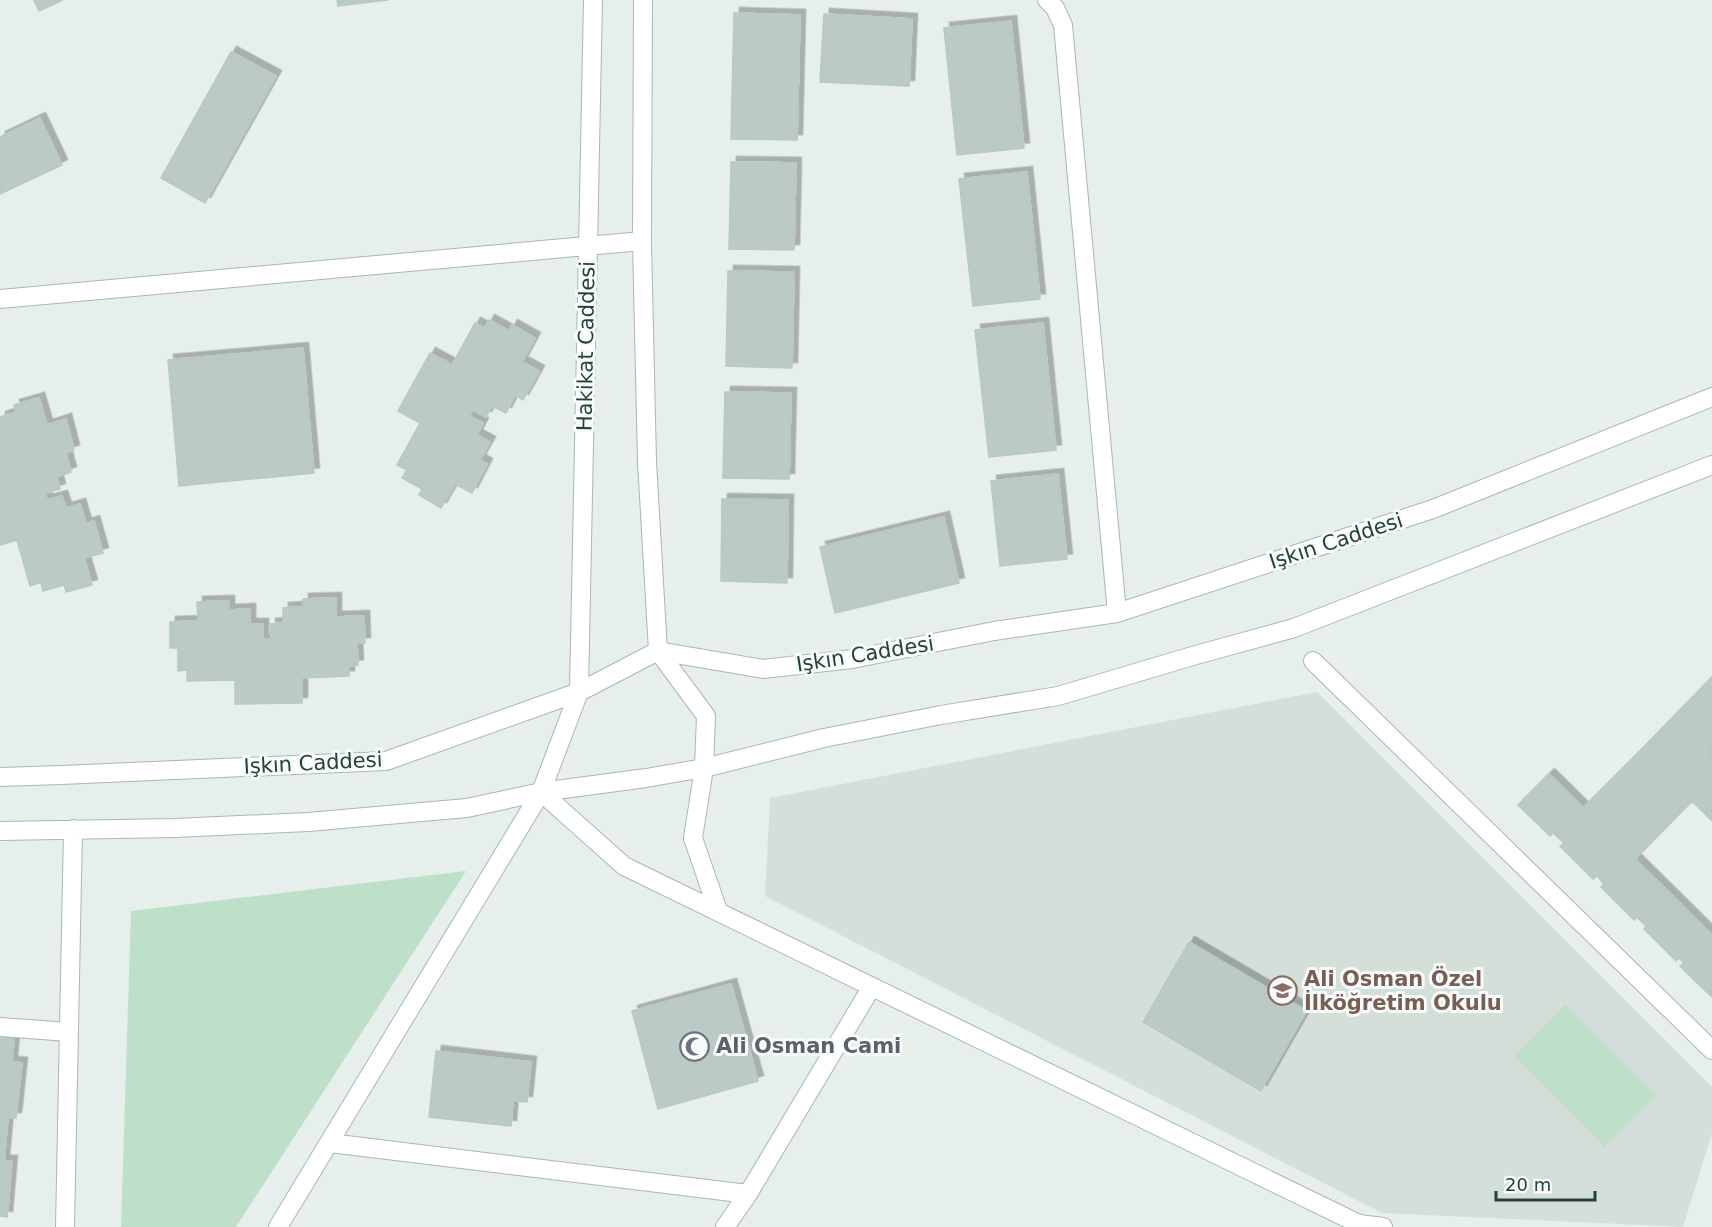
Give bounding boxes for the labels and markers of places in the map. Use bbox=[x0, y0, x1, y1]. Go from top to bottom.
place label: Ali Osman Özel İlköğretim Okulu bbox=[1304, 966, 1502, 1015]
school or university icon: Ali Osman Özel İlköğretim Okulu bbox=[1267, 975, 1299, 1007]
mosque icon: Ali Osman Cami bbox=[679, 1030, 711, 1062]
place label: Ali Osman Cami bbox=[716, 1034, 901, 1058]

